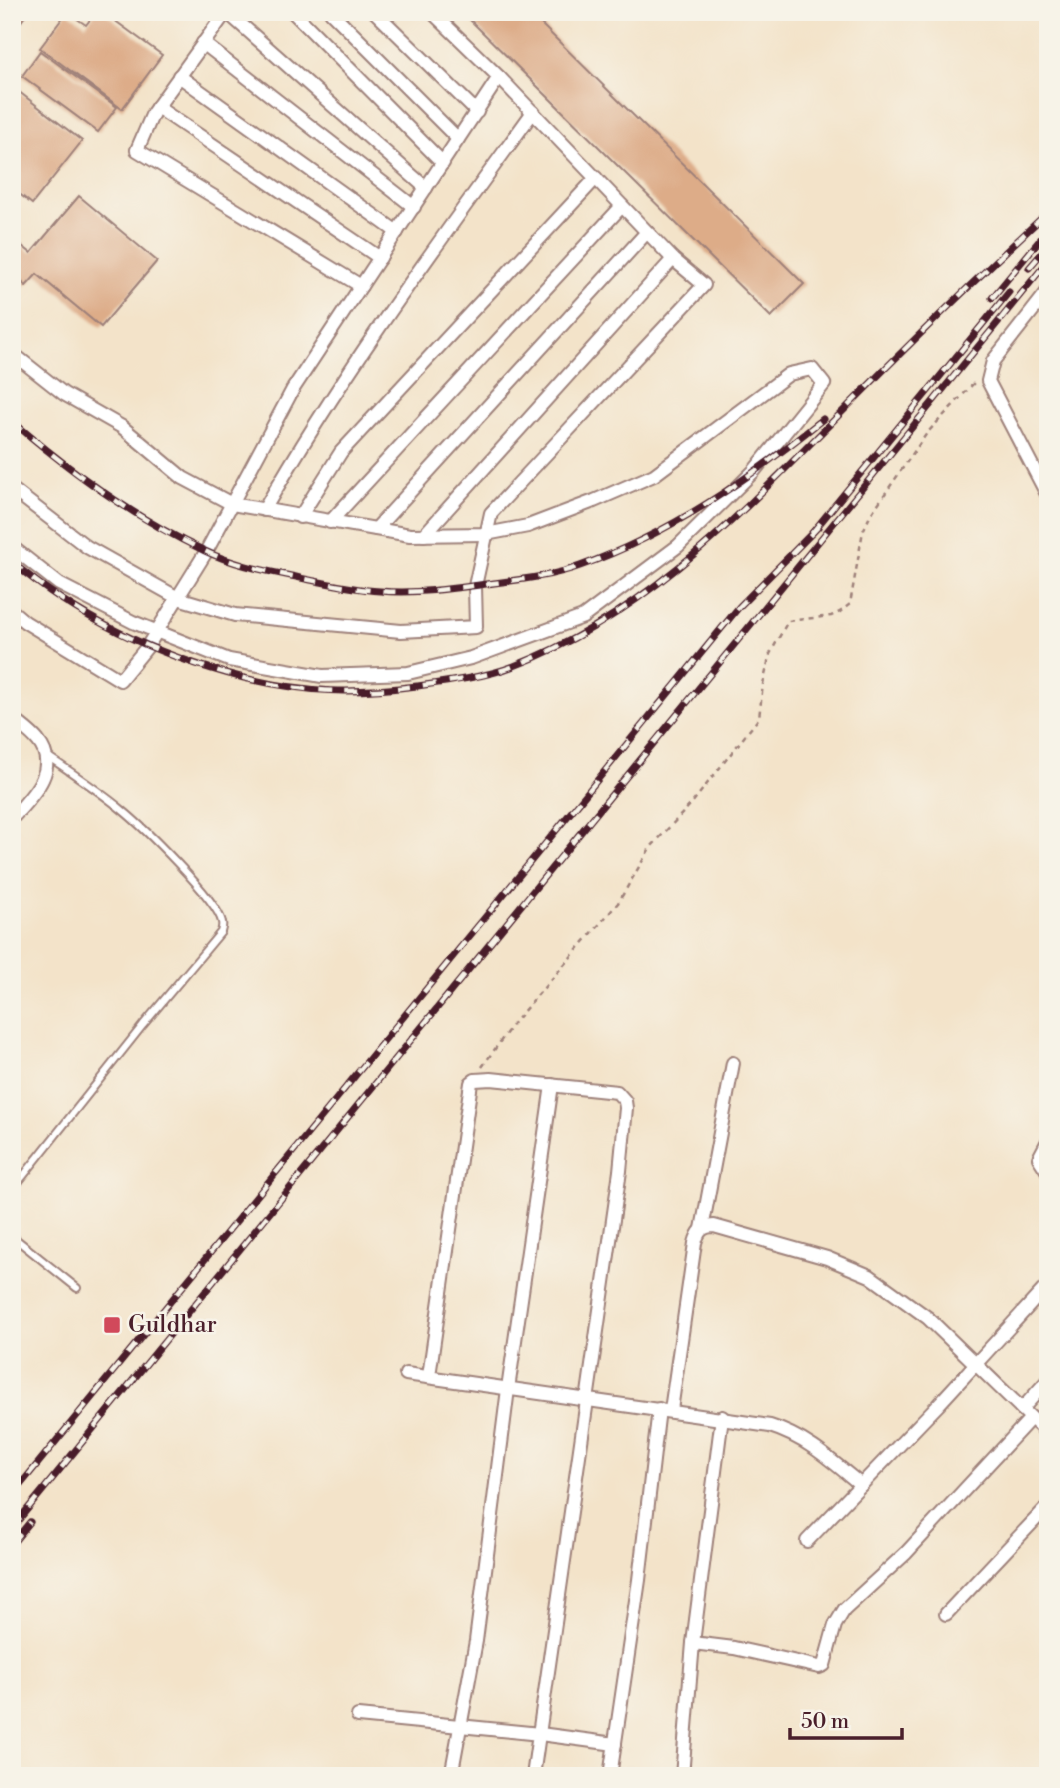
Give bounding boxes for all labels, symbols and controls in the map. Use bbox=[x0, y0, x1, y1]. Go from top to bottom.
place label: Guldhar bbox=[128, 1310, 217, 1340]
marker: Guldhar bbox=[102, 1315, 122, 1335]
scale bar bbox=[790, 1697, 902, 1741]
text: 50 m bbox=[801, 1709, 849, 1735]

